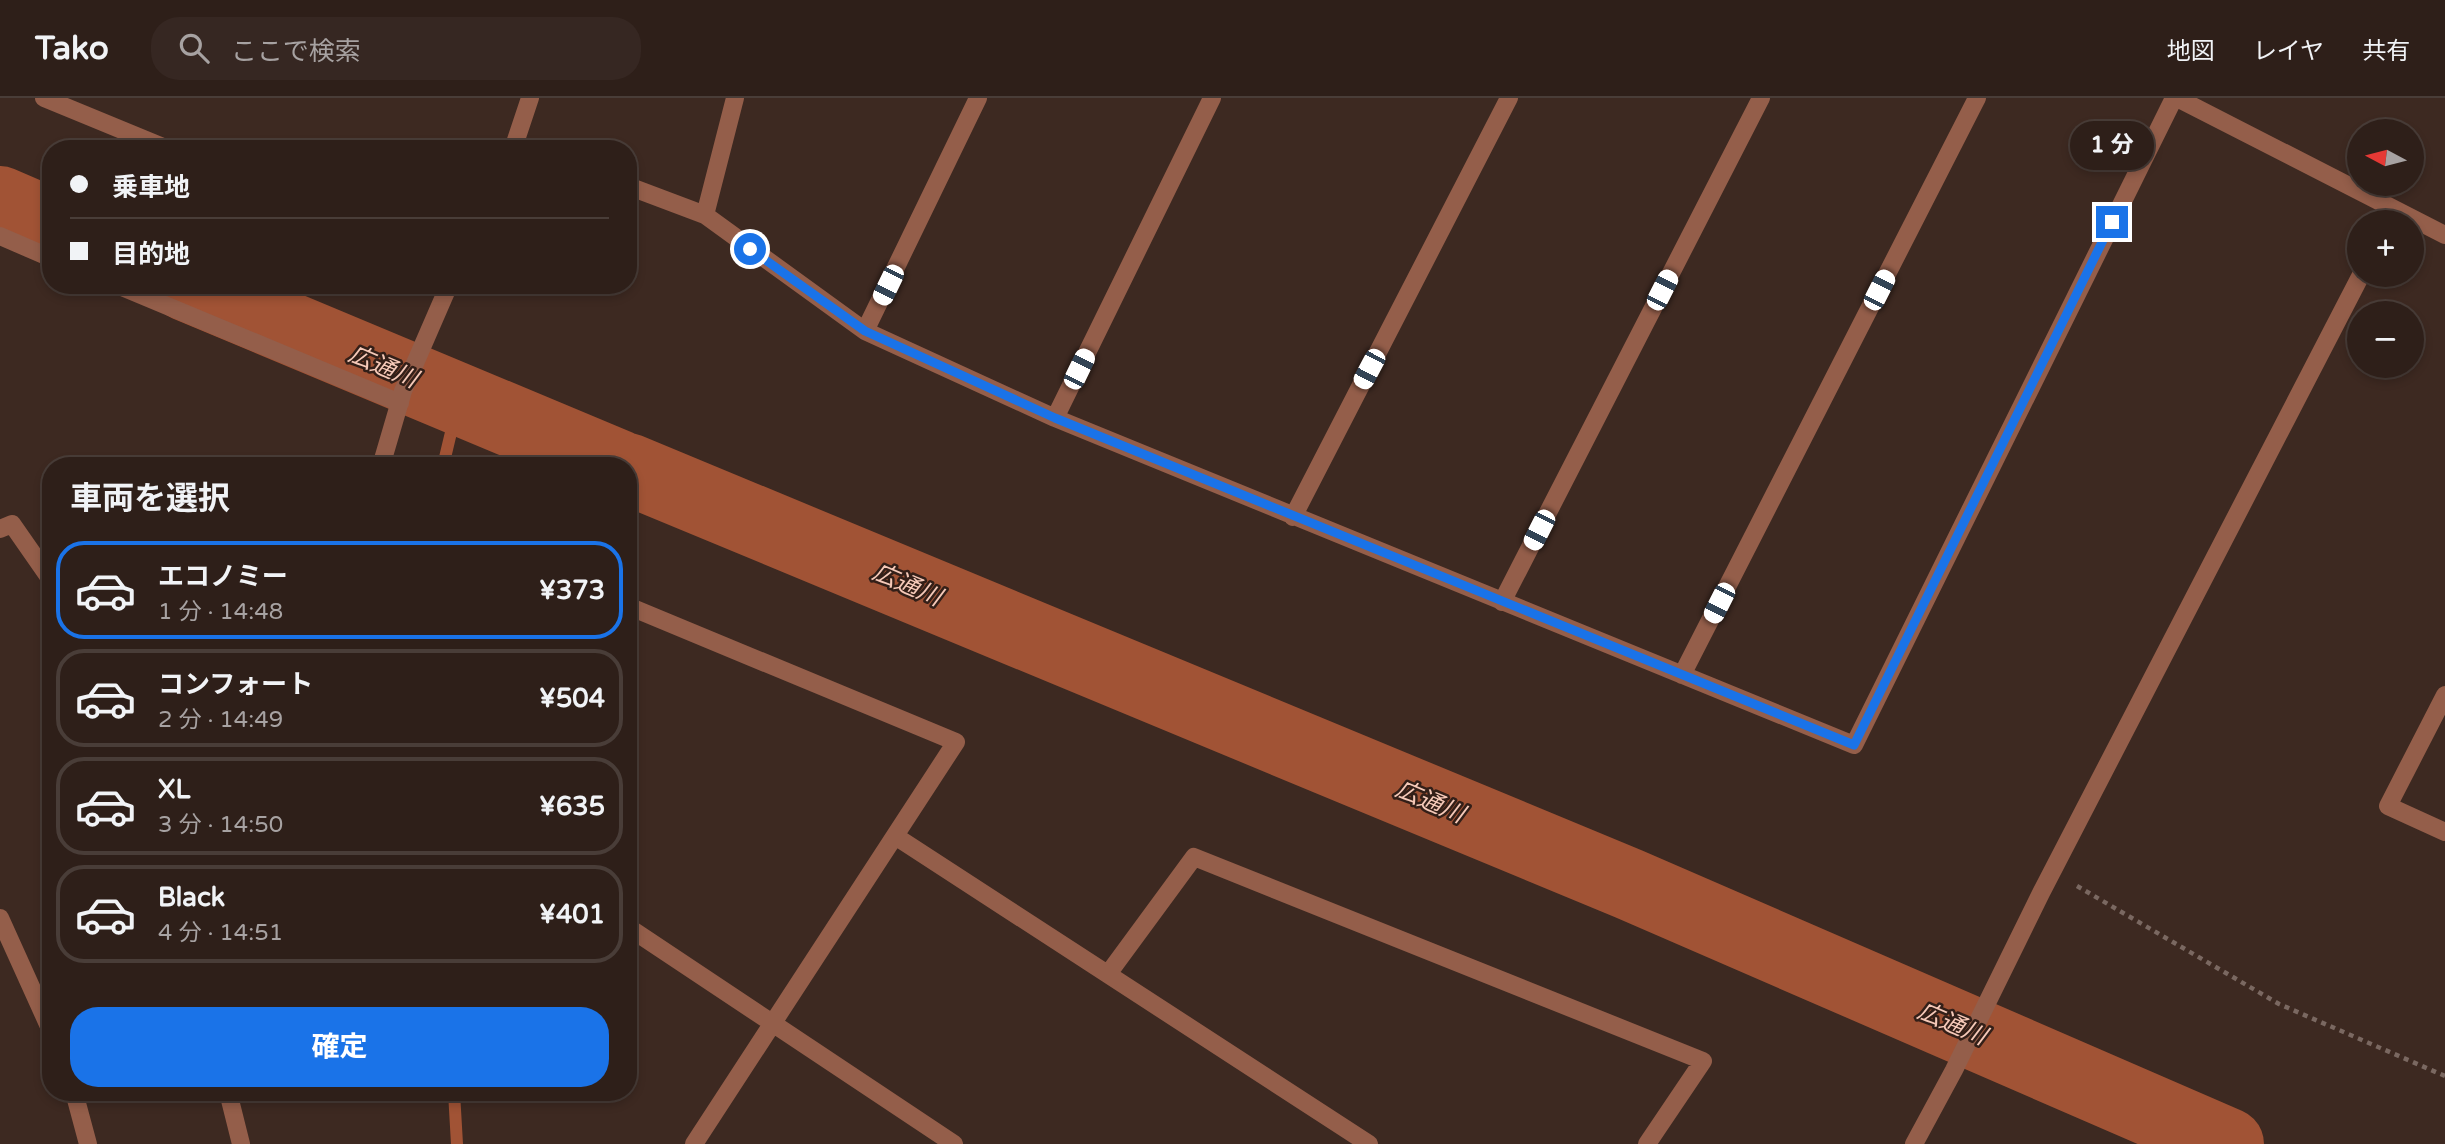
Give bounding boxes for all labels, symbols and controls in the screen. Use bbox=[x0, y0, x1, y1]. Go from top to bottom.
search box bbox=[151, 17, 641, 80]
text: Tako bbox=[35, 29, 109, 68]
icon: search bbox=[175, 29, 213, 67]
text: ここで検索 bbox=[231, 36, 361, 67]
text: 地図 bbox=[2167, 37, 2215, 66]
text: レイヤ bbox=[2253, 37, 2324, 66]
text: 共有 bbox=[2362, 37, 2410, 66]
north arrow bbox=[2347, 119, 2424, 196]
map controls bbox=[2347, 119, 2424, 378]
callout: 1 分 bbox=[2070, 121, 2154, 170]
text: 1 分 bbox=[2090, 131, 2134, 159]
text: 乗車地 bbox=[112, 172, 190, 203]
route end bbox=[2096, 206, 2128, 238]
button: + bbox=[2347, 210, 2424, 287]
route start bbox=[734, 233, 766, 265]
text: 目的地 bbox=[112, 239, 190, 270]
car bbox=[870, 262, 907, 308]
car bbox=[1644, 267, 1681, 313]
car bbox=[1861, 267, 1898, 313]
button: − bbox=[2347, 301, 2424, 378]
water label: 広通川 bbox=[344, 340, 425, 396]
car bbox=[1061, 346, 1098, 392]
car bbox=[1350, 346, 1389, 392]
text: 車両を選択 bbox=[70, 480, 230, 518]
car bbox=[1521, 507, 1558, 553]
water label: 広通川 bbox=[868, 558, 949, 614]
icon: car bbox=[74, 559, 137, 622]
text: エコノミー bbox=[158, 561, 288, 592]
text: ¥373 bbox=[539, 575, 605, 606]
car bbox=[1701, 580, 1738, 626]
text: 1 分 · 14:48 bbox=[158, 598, 283, 626]
icon: car bbox=[74, 667, 137, 730]
text: コンフォート bbox=[158, 669, 313, 700]
text: ¥504 bbox=[539, 683, 605, 714]
text: 2 分 · 14:49 bbox=[158, 706, 283, 734]
text: XL bbox=[158, 774, 190, 805]
icon: car bbox=[74, 775, 137, 838]
water label: 広通川 bbox=[1391, 775, 1472, 831]
text: ¥635 bbox=[539, 791, 605, 822]
text: 3 分 · 14:50 bbox=[158, 811, 283, 839]
text: Black bbox=[158, 882, 225, 913]
icon: car bbox=[74, 883, 137, 946]
text: ¥401 bbox=[539, 899, 605, 930]
text: 4 分 · 14:51 bbox=[158, 919, 283, 947]
water label: 広通川 bbox=[1913, 997, 1994, 1053]
button: 確定 bbox=[70, 1007, 609, 1087]

